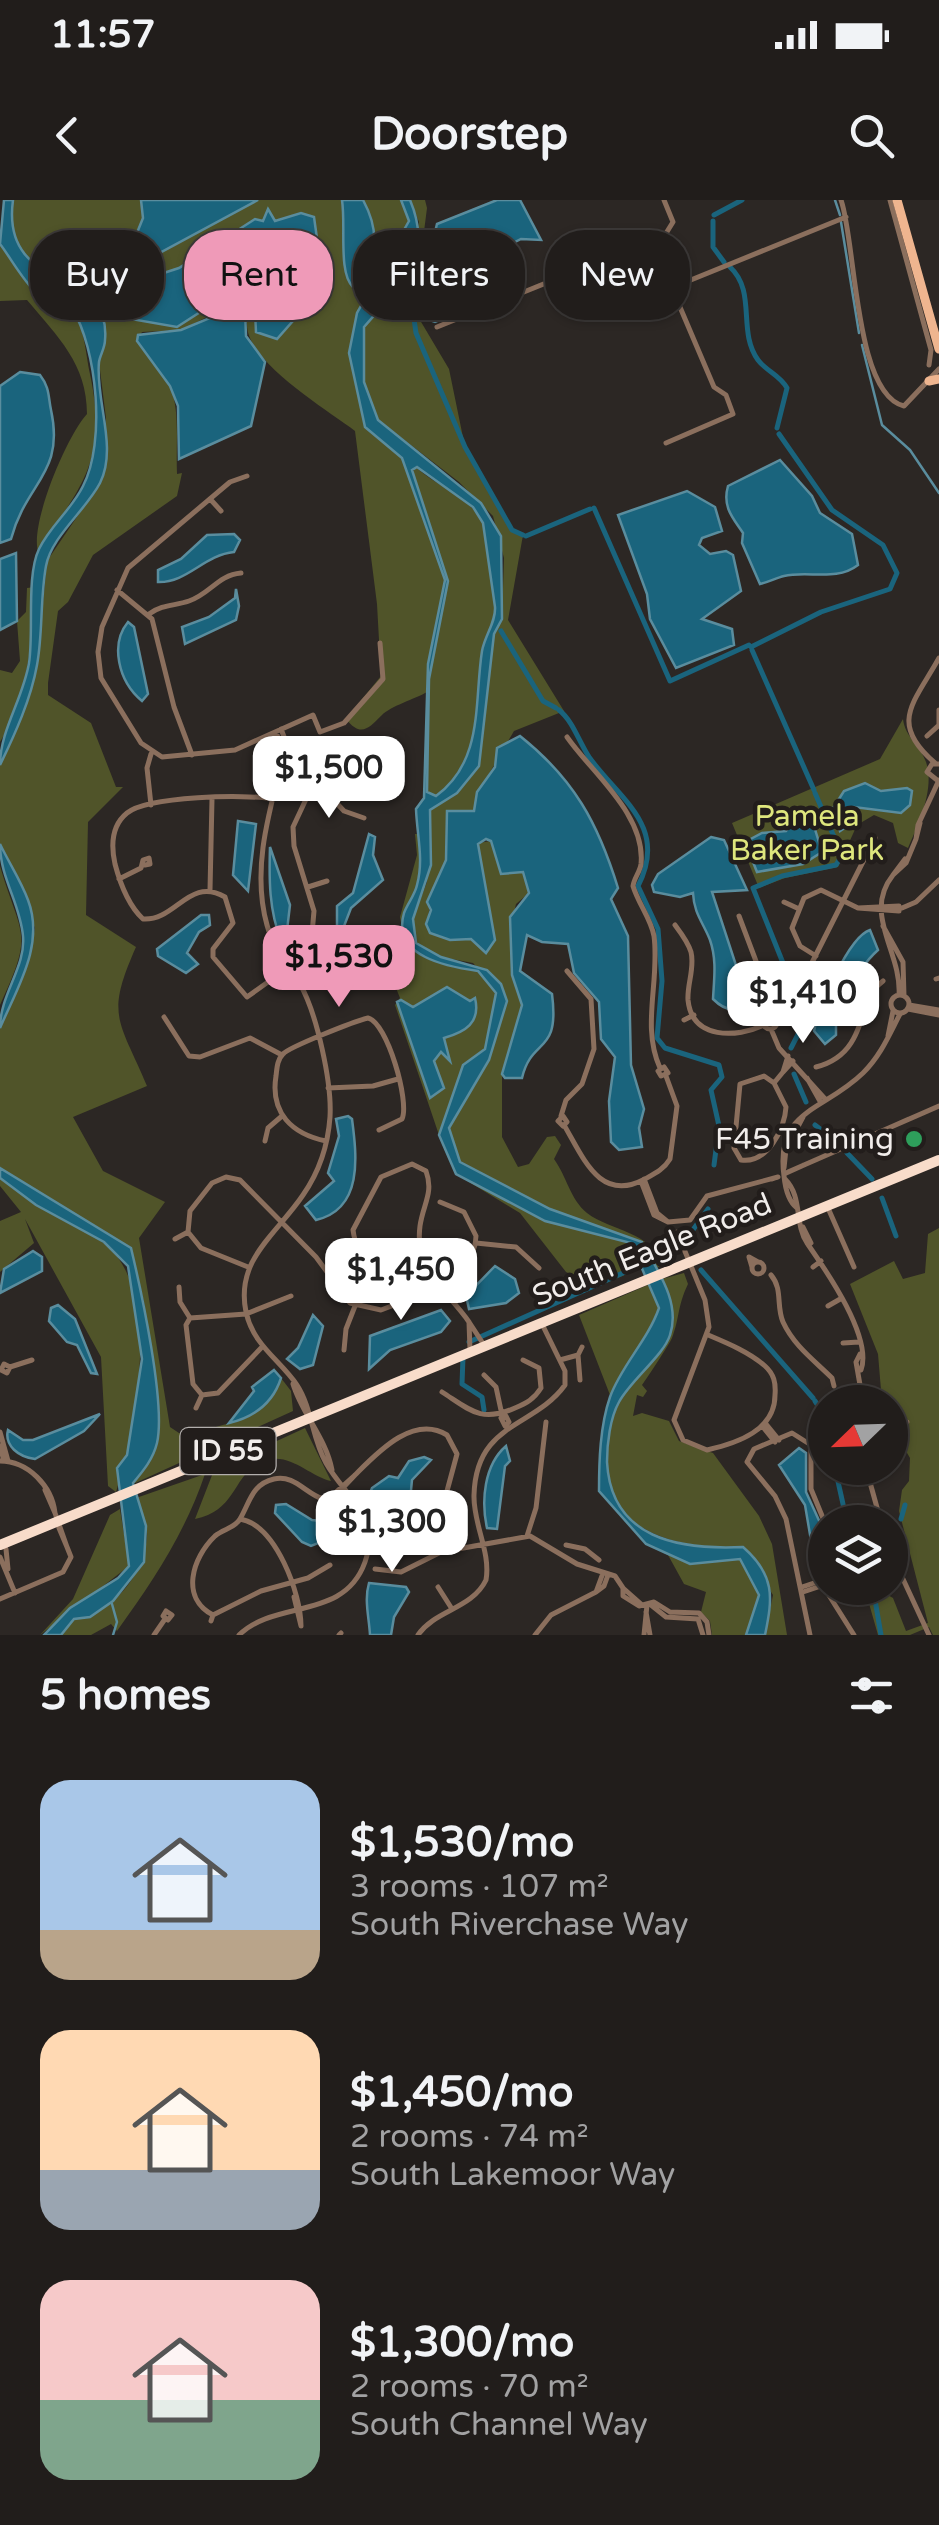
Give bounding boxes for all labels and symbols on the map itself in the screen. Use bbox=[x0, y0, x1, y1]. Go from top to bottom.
pin: $1,500 bbox=[248, 736, 410, 821]
park label: Pamela Baker Park bbox=[730, 798, 884, 869]
pin: $1,530 bbox=[258, 925, 420, 1010]
pin: $1,410 bbox=[722, 961, 884, 1046]
place label: F45 Training bbox=[715, 1121, 894, 1158]
marker: F45 Training bbox=[903, 1128, 925, 1150]
street label: South Eagle Road bbox=[527, 1185, 777, 1315]
pin: $1,450 bbox=[320, 1238, 482, 1323]
north arrow bbox=[808, 1385, 908, 1485]
road number: ID 55 bbox=[180, 1428, 276, 1474]
pin: $1,300 bbox=[311, 1490, 473, 1575]

